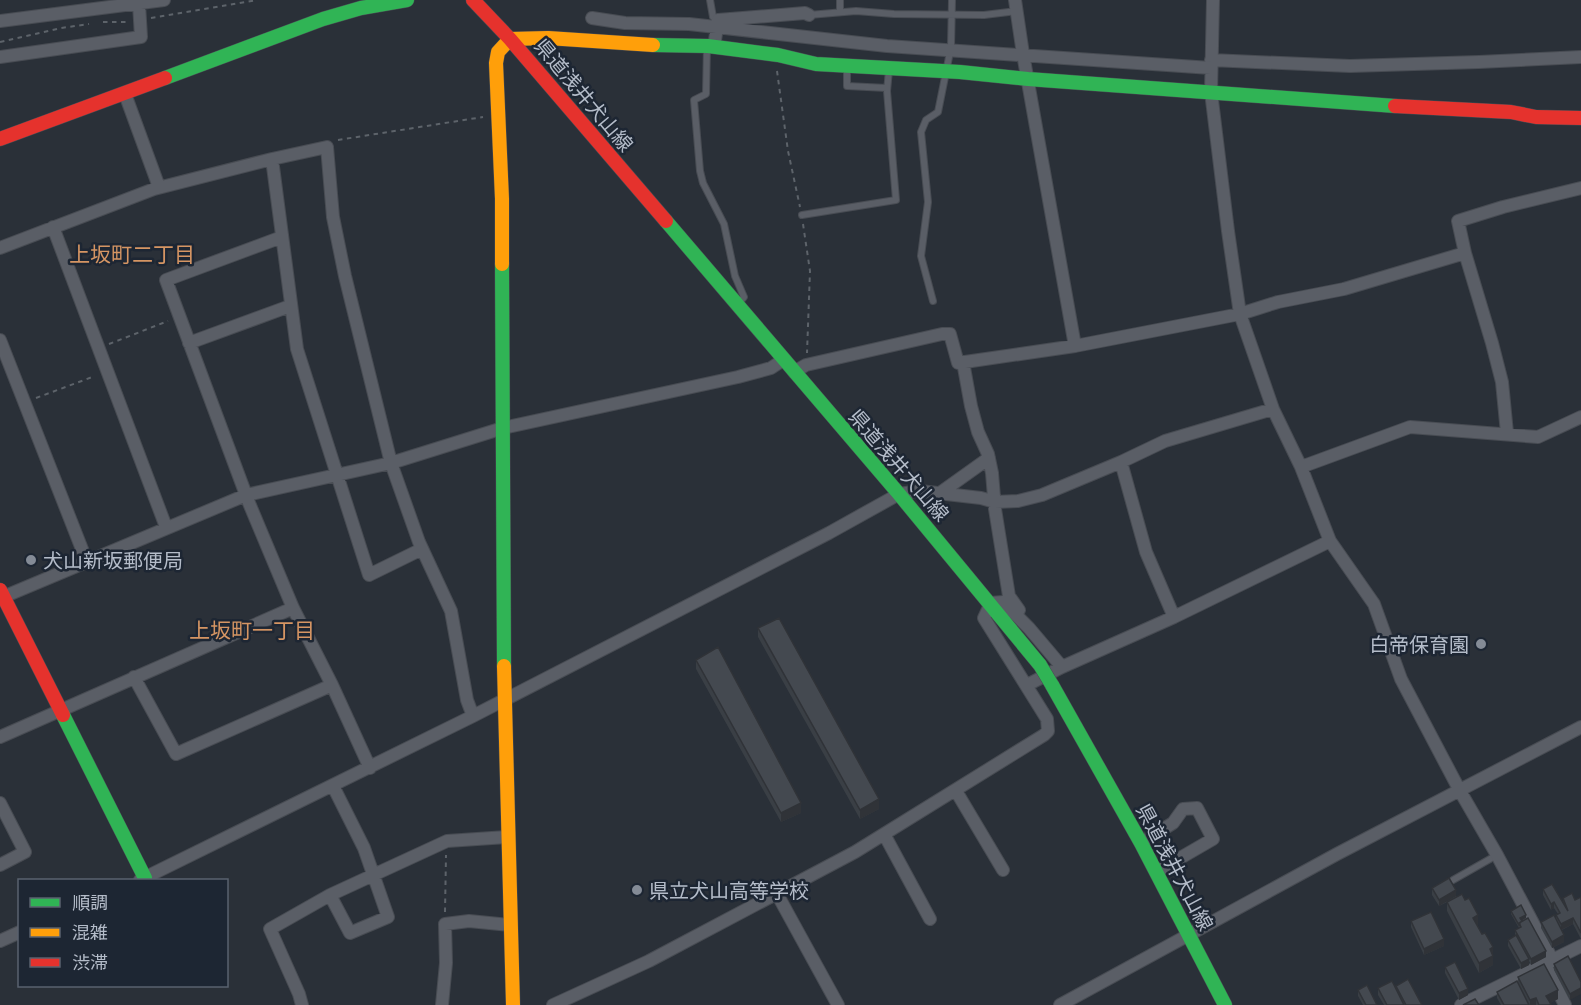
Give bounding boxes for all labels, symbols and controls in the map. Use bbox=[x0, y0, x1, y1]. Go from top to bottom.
street label: 県道浅井犬山線 bbox=[530, 34, 638, 156]
district label: 上坂町二丁目 bbox=[69, 242, 195, 266]
street label: 県道浅井犬山線 bbox=[844, 405, 954, 525]
place label: 犬山新坂郵便局 bbox=[43, 549, 183, 572]
marker: 犬山新坂郵便局 bbox=[24, 553, 38, 567]
district label: 上坂町一丁目 bbox=[189, 618, 315, 642]
place label: 白帝保育園 bbox=[1369, 633, 1469, 656]
marker: 白帝保育園 bbox=[1474, 637, 1488, 651]
street label: 県道浅井犬山線 bbox=[1132, 800, 1218, 934]
legend bbox=[18, 879, 228, 987]
place label: 県立犬山高等学校 bbox=[649, 879, 809, 902]
marker: 県立犬山高等学校 bbox=[630, 883, 644, 897]
text: 順調 bbox=[72, 892, 108, 912]
text: 混雑 bbox=[72, 922, 108, 942]
text: 渋滞 bbox=[72, 952, 108, 972]

